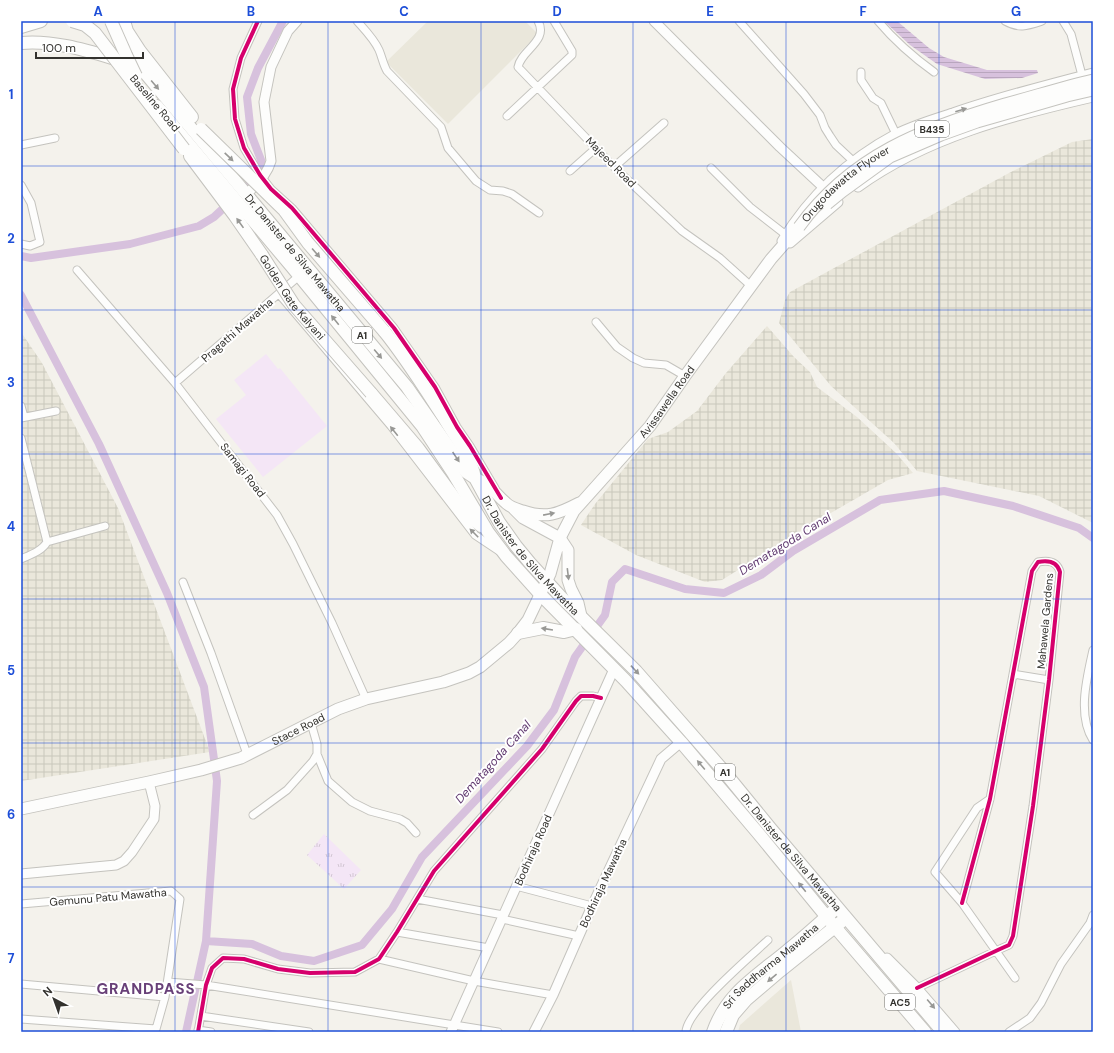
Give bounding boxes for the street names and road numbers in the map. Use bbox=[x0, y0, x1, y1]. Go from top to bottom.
street label: Baseline Road bbox=[127, 71, 183, 135]
road number: B435 bbox=[915, 121, 949, 137]
street label: Majeed Road bbox=[583, 134, 639, 190]
street label: Orugodawatta Flyover bbox=[798, 143, 892, 225]
street label: Dr. Danister de Silva Mawatha bbox=[242, 191, 348, 315]
street label: Golden Gate Kalyani bbox=[256, 252, 328, 343]
street label: Pragathi Mawatha bbox=[198, 295, 276, 365]
road number: A1 bbox=[352, 327, 372, 343]
street label: Avissawella Road bbox=[636, 363, 697, 441]
street label: Samagi Road bbox=[217, 440, 269, 500]
street label: Dr. Danister de Silva Mawatha bbox=[479, 493, 582, 618]
street label: Mahawela Gardens bbox=[1034, 572, 1056, 670]
street label: Stace Road bbox=[269, 710, 327, 748]
road number: A1 bbox=[715, 764, 735, 780]
street label: Dr. Danister de Silva Mawatha bbox=[738, 791, 845, 914]
street label: Bodhiraja Road bbox=[511, 812, 555, 888]
street label: Bodhiraja Mawatha bbox=[576, 836, 630, 930]
street label: Gemunu Patu Mawatha bbox=[49, 885, 167, 909]
street label: Sri Saddharma Mawatha bbox=[719, 920, 821, 1012]
road number: AC5 bbox=[885, 994, 915, 1010]

